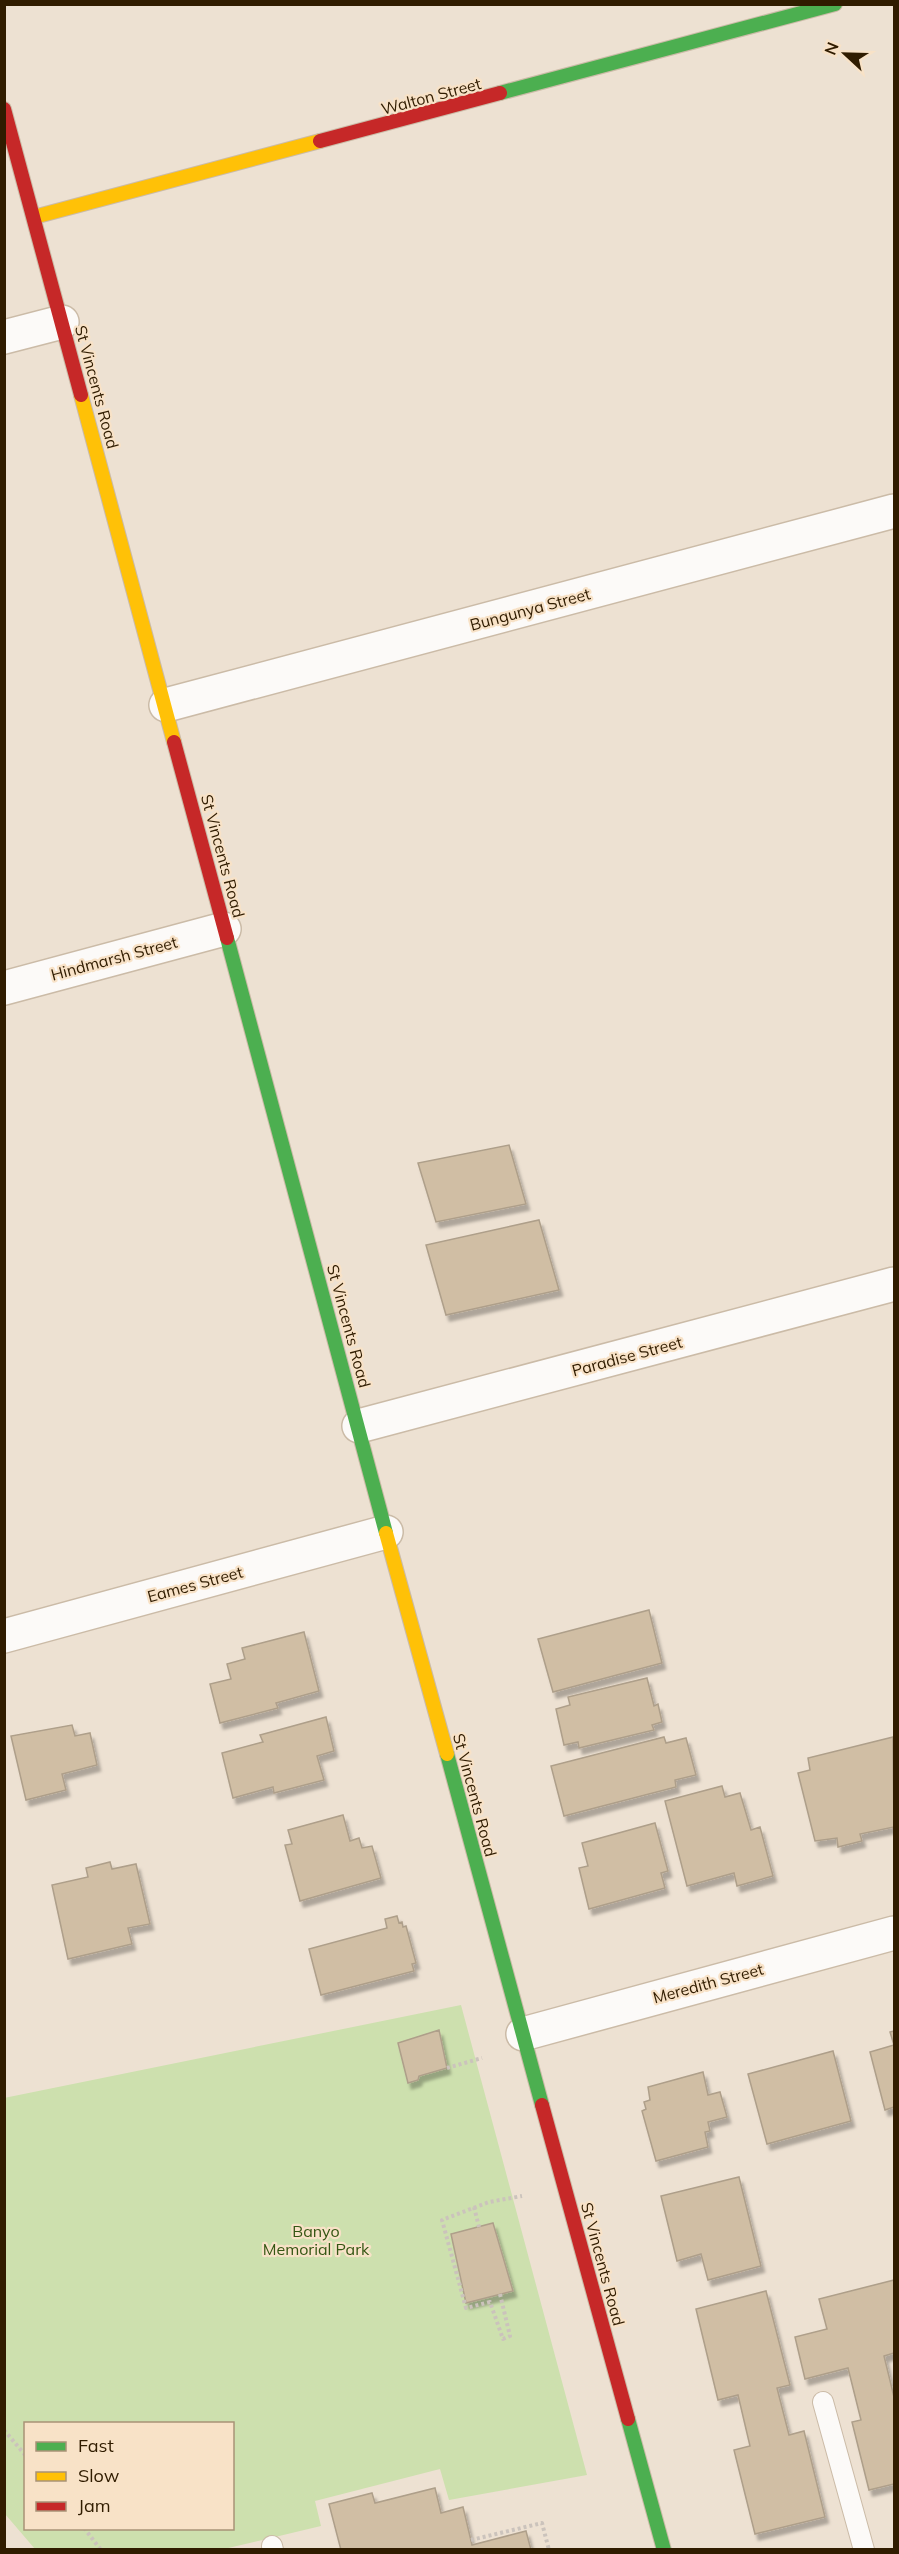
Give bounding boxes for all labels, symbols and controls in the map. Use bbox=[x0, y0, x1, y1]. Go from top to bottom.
north arrow bbox=[815, 24, 875, 84]
text: N bbox=[820, 39, 843, 58]
street label: Walton Street bbox=[379, 73, 484, 119]
street label: St Vincents Road bbox=[71, 323, 123, 451]
street label: Bungunya Street bbox=[468, 583, 593, 635]
street label: St Vincents Road bbox=[197, 792, 249, 920]
street label: Hindmarsh Street bbox=[49, 931, 180, 985]
street label: St Vincents Road bbox=[323, 1262, 375, 1390]
street label: Paradise Street bbox=[570, 1332, 685, 1380]
street label: Eames Street bbox=[145, 1562, 245, 1606]
street label: St Vincents Road bbox=[449, 1731, 501, 1859]
street label: Meredith Street bbox=[651, 1959, 766, 2007]
street label: St Vincents Road bbox=[577, 2200, 629, 2328]
park label: Banyo Memorial Park bbox=[263, 2221, 370, 2259]
legend bbox=[24, 2422, 234, 2530]
text: Fast bbox=[78, 2434, 114, 2457]
text: Slow bbox=[78, 2464, 120, 2487]
text: Jam bbox=[78, 2494, 111, 2517]

